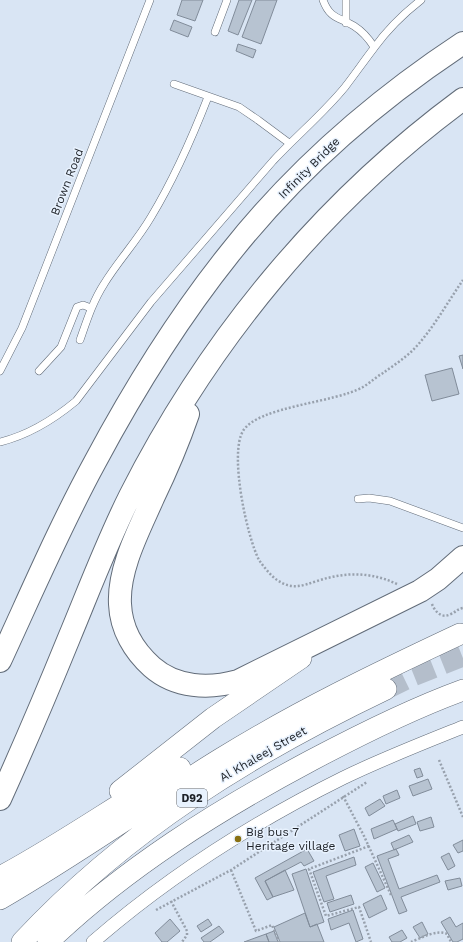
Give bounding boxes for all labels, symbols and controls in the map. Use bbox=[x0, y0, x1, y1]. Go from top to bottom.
street label: Infinity Bridge bbox=[275, 134, 343, 202]
street label: Brown Road bbox=[48, 147, 86, 217]
street label: Al Khaleej Street bbox=[217, 723, 309, 785]
road number: D92 bbox=[177, 789, 207, 807]
place label: Big bus 7 Heritage village bbox=[246, 825, 336, 853]
marker: Big bus 7 Heritage village bbox=[233, 834, 243, 844]

